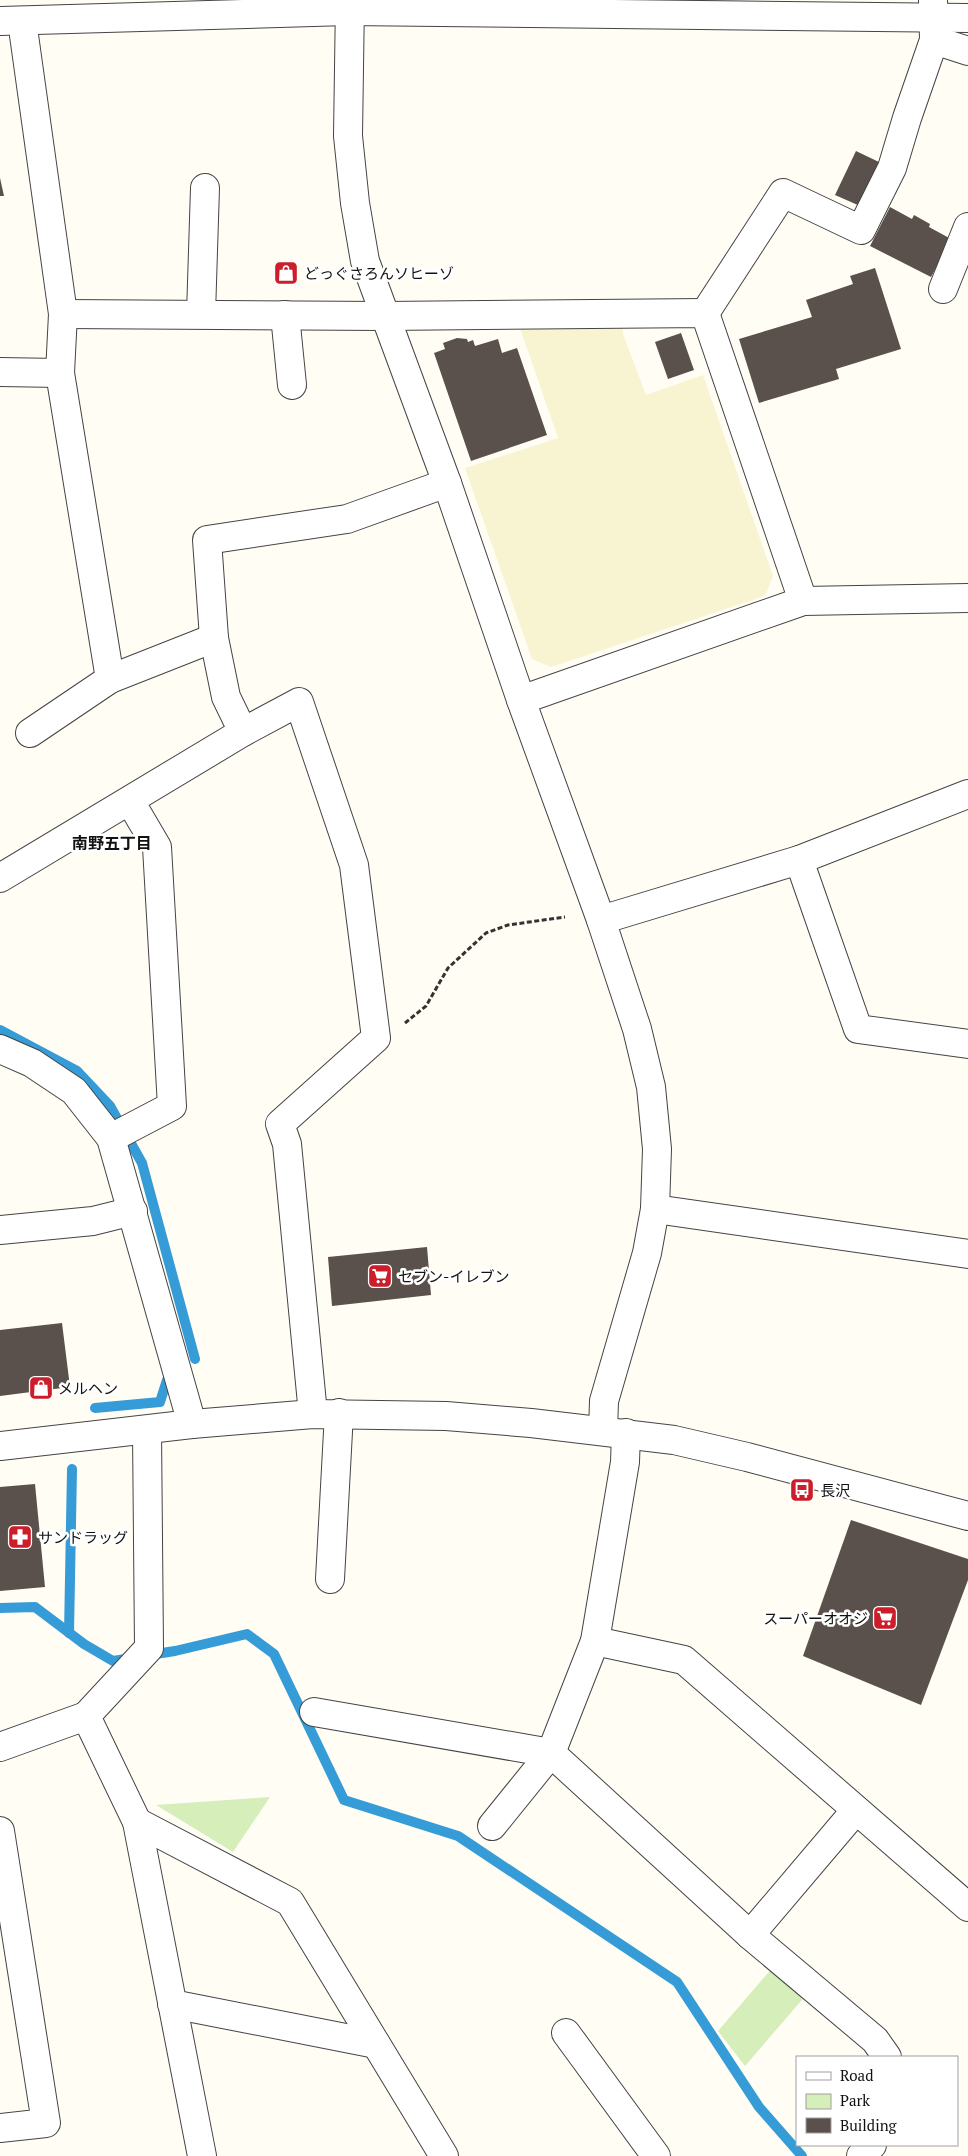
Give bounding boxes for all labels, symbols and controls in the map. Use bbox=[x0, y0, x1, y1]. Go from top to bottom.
shop icon: どっぐさろんソヒーゾ bbox=[273, 260, 299, 286]
place label: どっぐさろんソヒーゾ bbox=[304, 263, 454, 283]
district label: 南野五丁目 bbox=[72, 832, 152, 854]
supermarket icon: セブン-イレブン bbox=[367, 1263, 393, 1289]
place label: セブン-イレブン bbox=[398, 1266, 509, 1286]
shop icon: メルヘン bbox=[28, 1375, 54, 1401]
place label: メルヘン bbox=[58, 1378, 118, 1398]
bus stop icon: 長沢 bbox=[789, 1477, 815, 1503]
place label: 長沢 bbox=[820, 1480, 850, 1500]
pharmacy icon: サンドラッグ bbox=[7, 1524, 33, 1550]
place label: サンドラッグ bbox=[38, 1527, 128, 1547]
supermarket icon: スーパーオオジ bbox=[872, 1605, 898, 1631]
place label: スーパーオオジ bbox=[763, 1608, 868, 1628]
legend bbox=[796, 2056, 958, 2146]
text: Road bbox=[840, 2065, 873, 2085]
text: Park bbox=[840, 2090, 870, 2110]
text: Building bbox=[840, 2115, 898, 2135]

